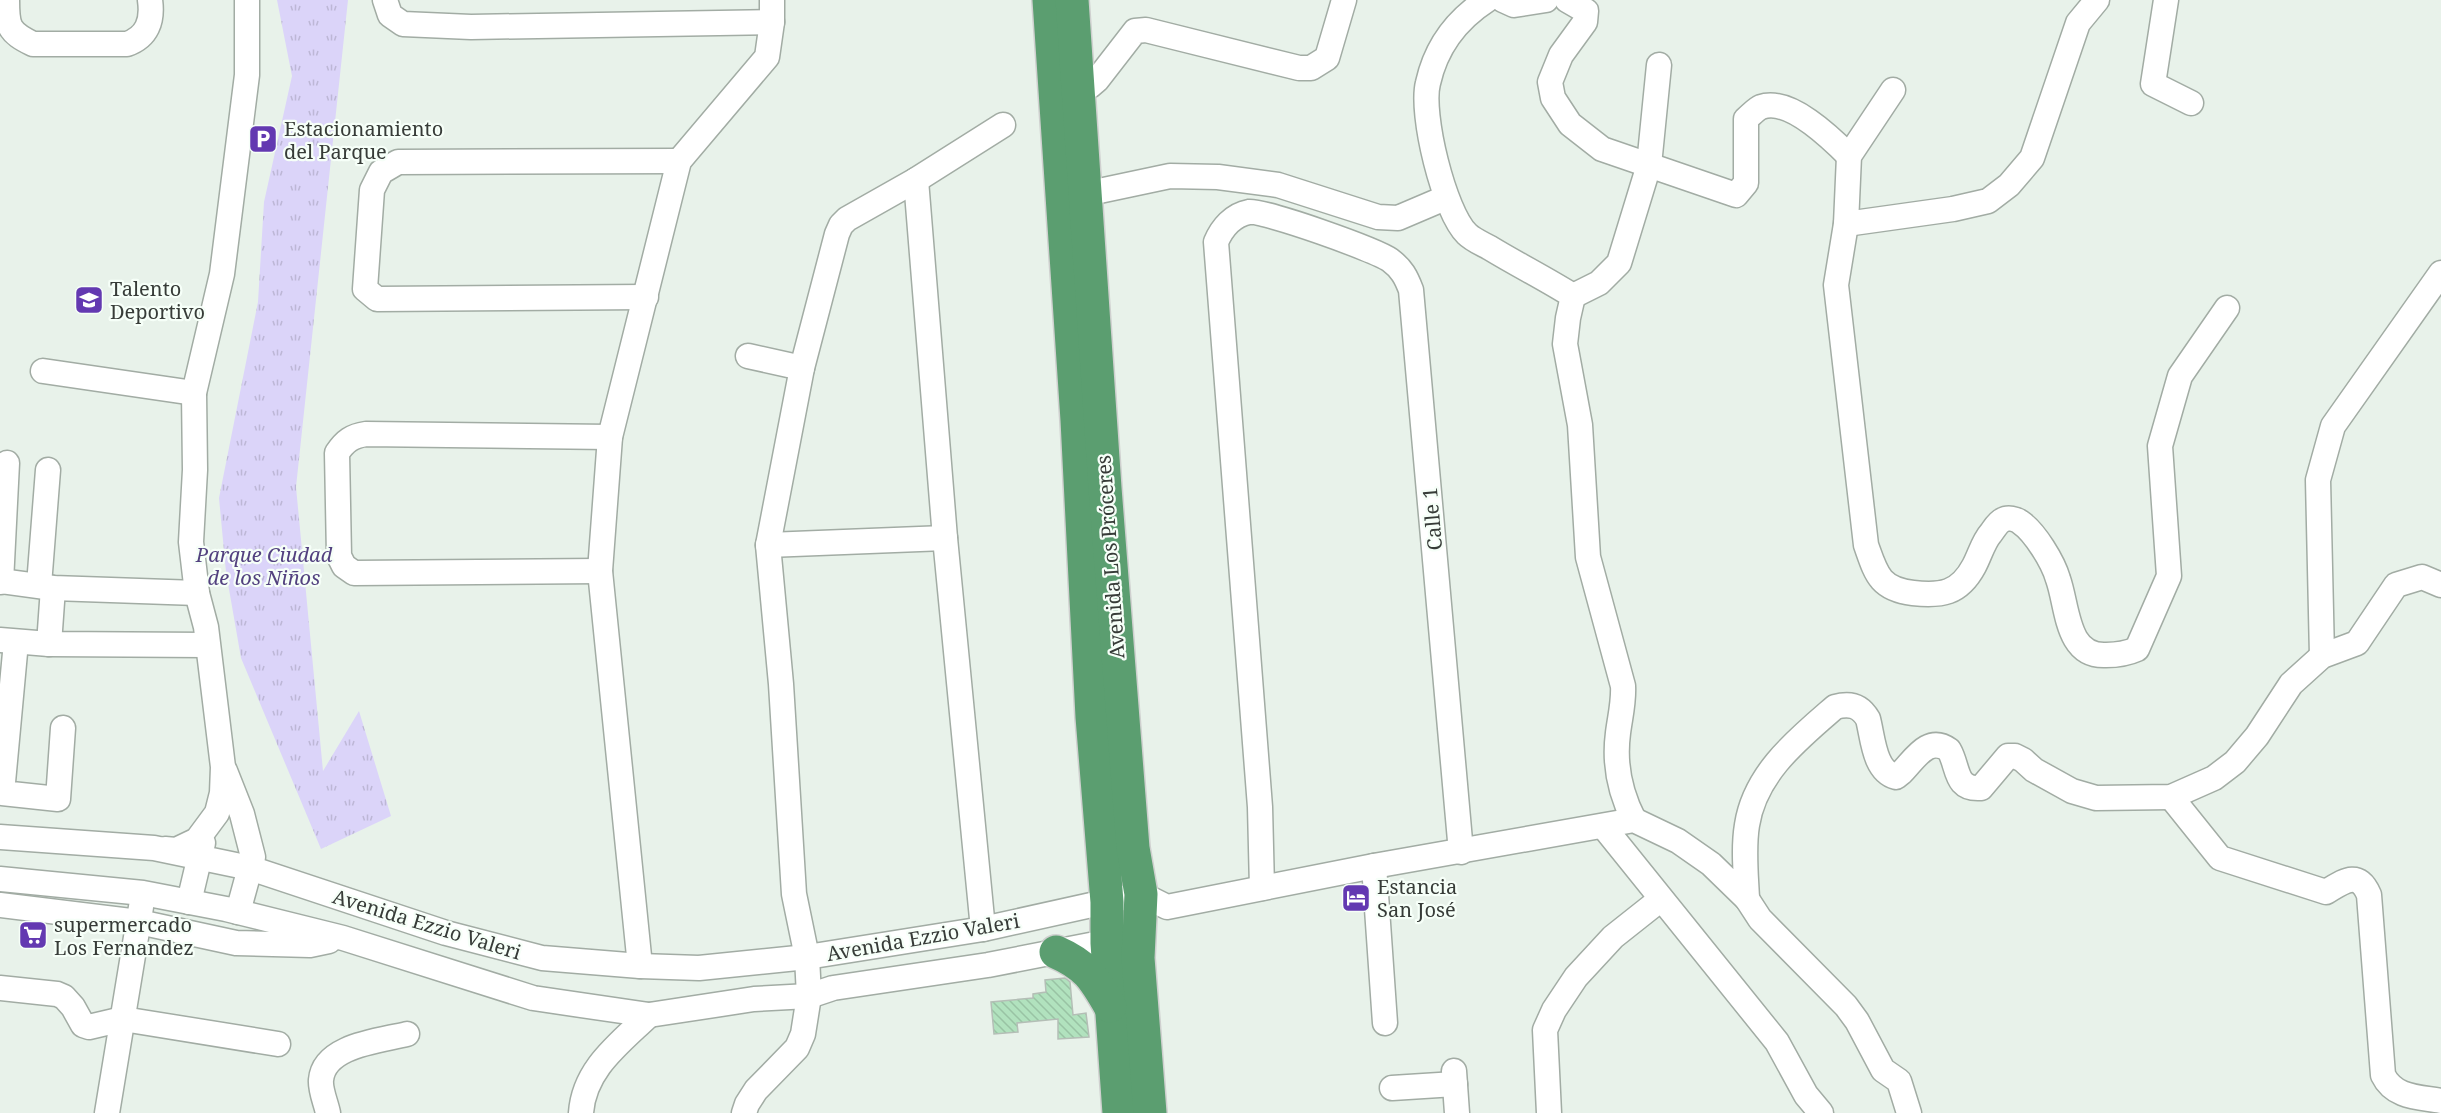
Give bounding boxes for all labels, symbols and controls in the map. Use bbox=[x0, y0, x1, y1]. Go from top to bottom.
place label: Estacionamiento del Parque bbox=[284, 115, 443, 165]
parking icon: Estacionamiento del Parque bbox=[247, 123, 279, 155]
place label: Talento Deportivo bbox=[110, 275, 205, 325]
school or university icon: Talento Deportivo bbox=[73, 284, 105, 316]
street label: Avenida Los Próceres bbox=[1089, 454, 1131, 660]
street label: Calle 1 bbox=[1416, 486, 1448, 552]
park label: Parque Ciudad de los Niños bbox=[195, 541, 333, 591]
place label: Estancia San José bbox=[1377, 873, 1457, 923]
hotel icon: Estancia San José bbox=[1340, 882, 1372, 914]
street label: Avenida Ezzio Valeri bbox=[330, 883, 525, 966]
street label: Avenida Ezzio Valeri bbox=[824, 907, 1022, 967]
place label: supermercado Los Fernandez bbox=[54, 911, 194, 961]
supermarket icon: supermercado Los Fernandez bbox=[17, 919, 49, 951]

